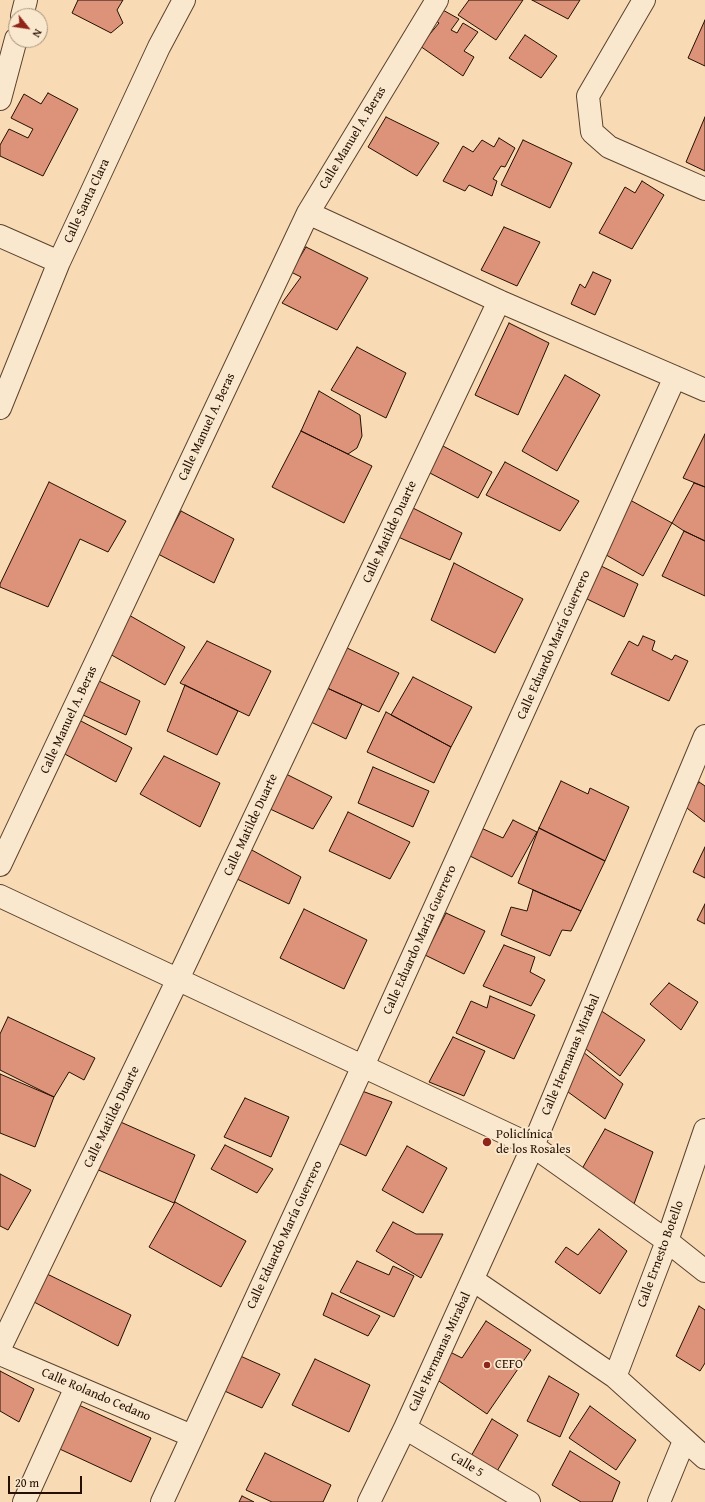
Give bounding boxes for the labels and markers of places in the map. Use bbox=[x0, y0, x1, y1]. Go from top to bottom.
place label: Policlínica de los Rosales bbox=[496, 1127, 571, 1158]
marker: Policlínica de los Rosales bbox=[481, 1136, 493, 1148]
place label: CEFO bbox=[495, 1357, 523, 1373]
marker: CEFO bbox=[482, 1360, 492, 1370]

